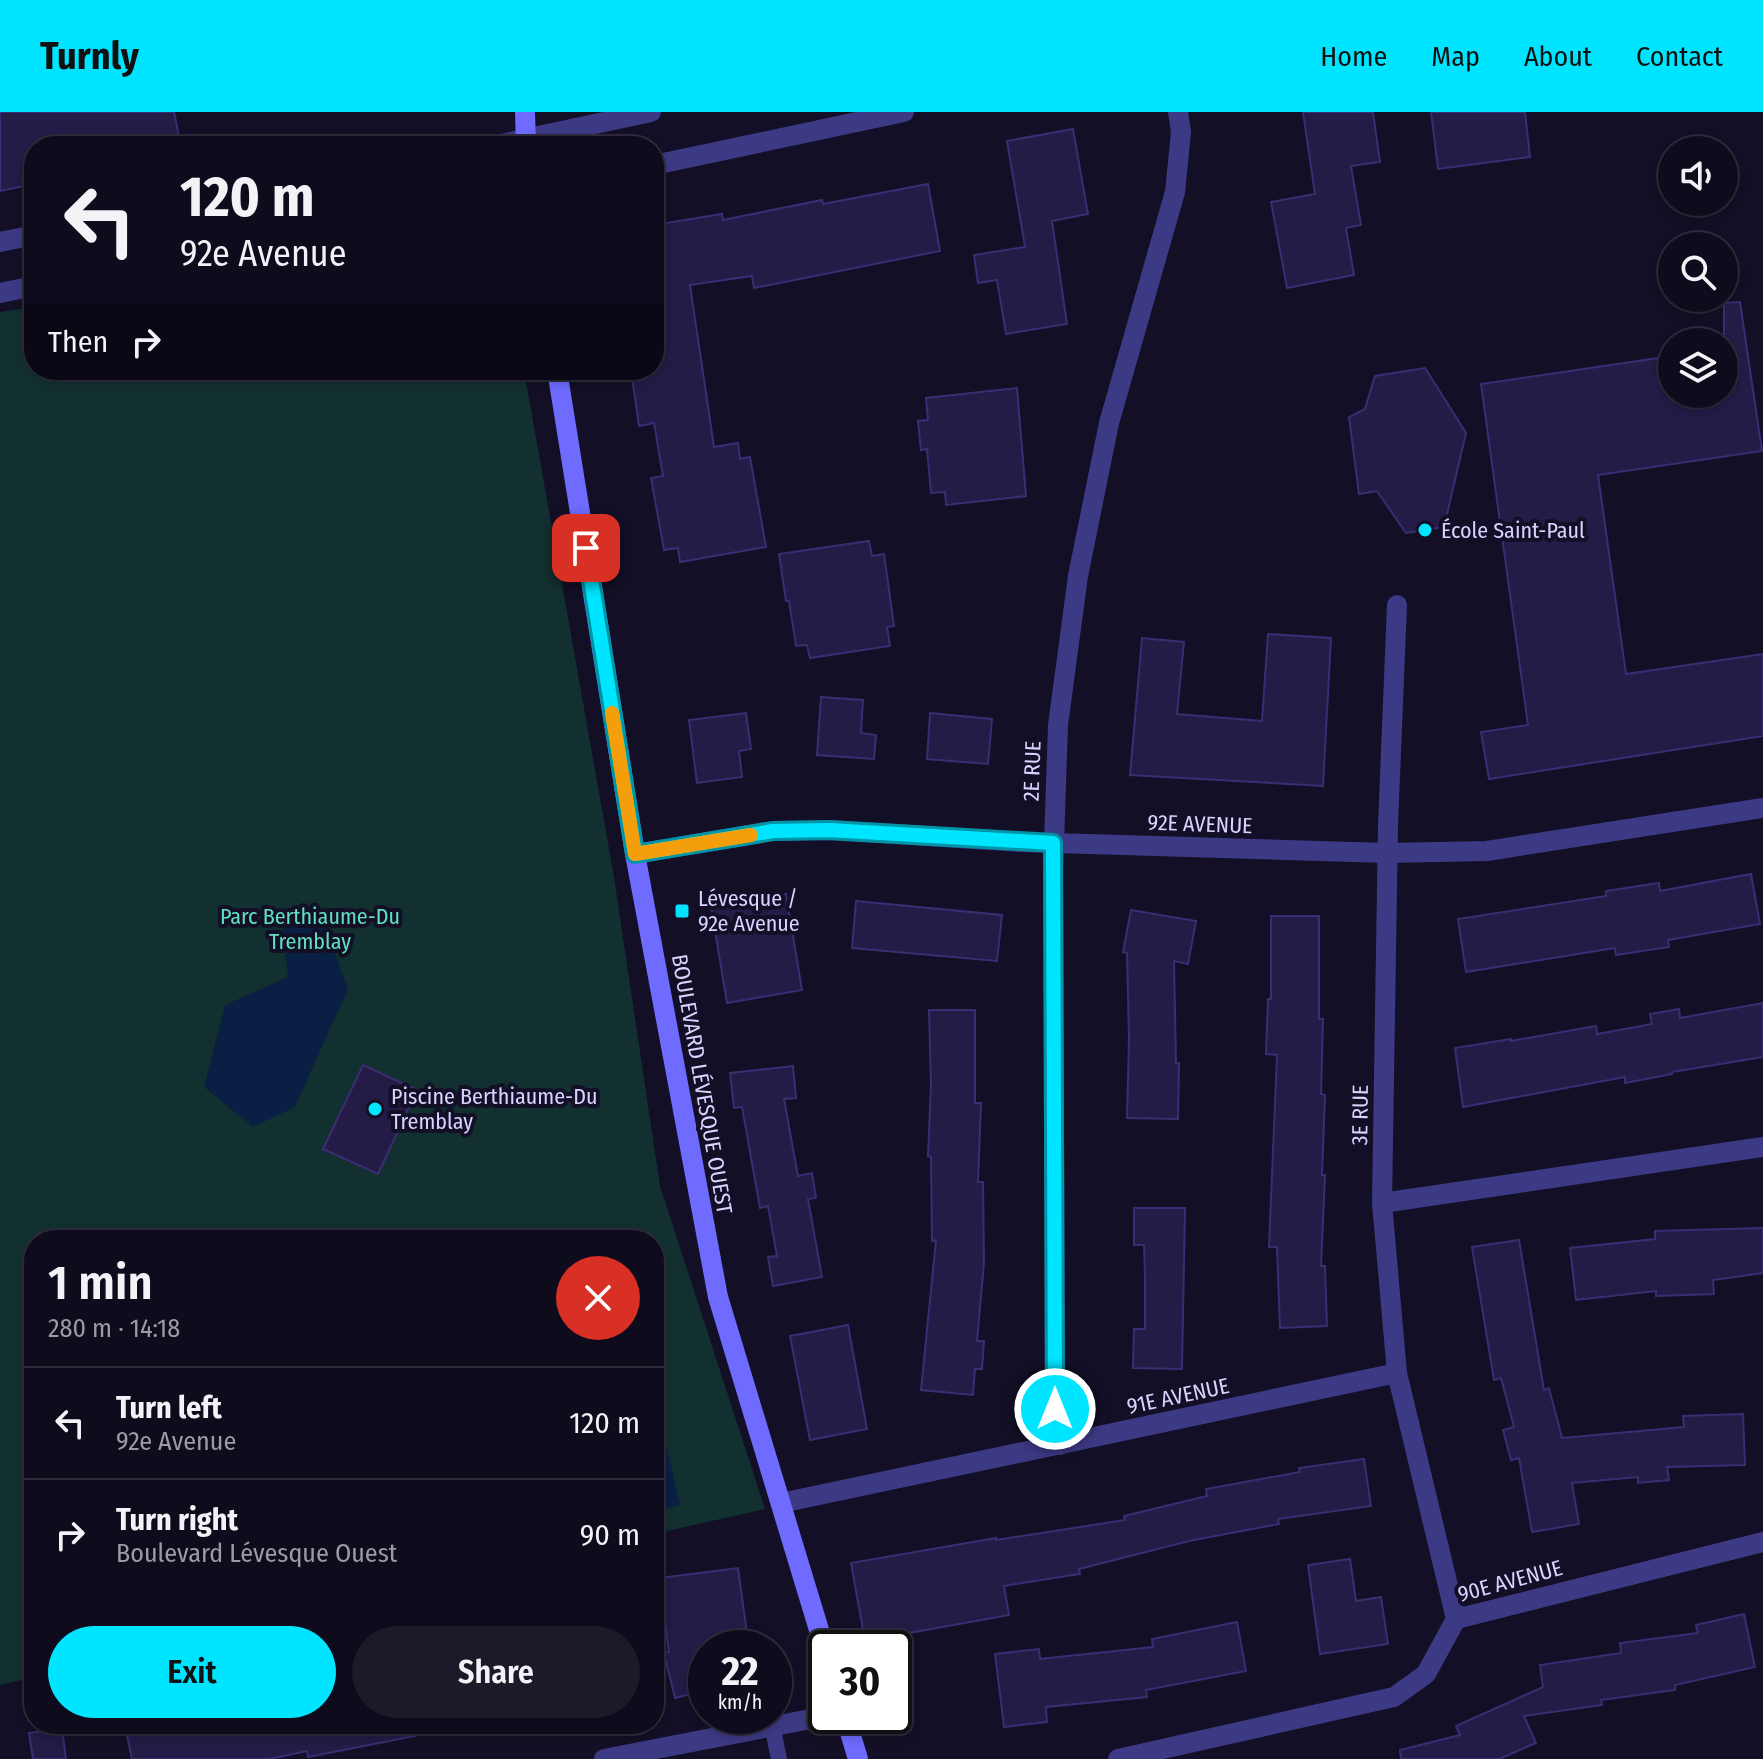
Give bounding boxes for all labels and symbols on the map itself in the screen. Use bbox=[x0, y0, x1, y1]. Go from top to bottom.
pin bbox=[552, 514, 620, 582]
place label: École Saint-Paul bbox=[1441, 517, 1585, 544]
marker: École Saint-Paul bbox=[1416, 521, 1434, 539]
street label: 2E RUE bbox=[1017, 740, 1047, 802]
street label: 92E AVENUE bbox=[1147, 809, 1253, 839]
place label: Lévesque / 92e Avenue bbox=[698, 885, 800, 937]
marker: Lévesque / 92e Avenue bbox=[673, 902, 691, 920]
park label: Parc Berthiaume-Du Tremblay bbox=[220, 903, 400, 955]
street label: BOULEVARD LÉVESQUE OUEST bbox=[666, 952, 738, 1217]
place label: Piscine Berthiaume-Du Tremblay bbox=[391, 1083, 597, 1135]
street label: 3E RUE bbox=[1346, 1085, 1374, 1145]
marker: Piscine Berthiaume-Du Tremblay bbox=[366, 1100, 384, 1118]
position arrow bbox=[1013, 1367, 1097, 1451]
street label: 91E AVENUE bbox=[1124, 1372, 1232, 1420]
street label: 90E AVENUE bbox=[1455, 1554, 1565, 1608]
speed limit sign: 30 bbox=[808, 1630, 912, 1734]

